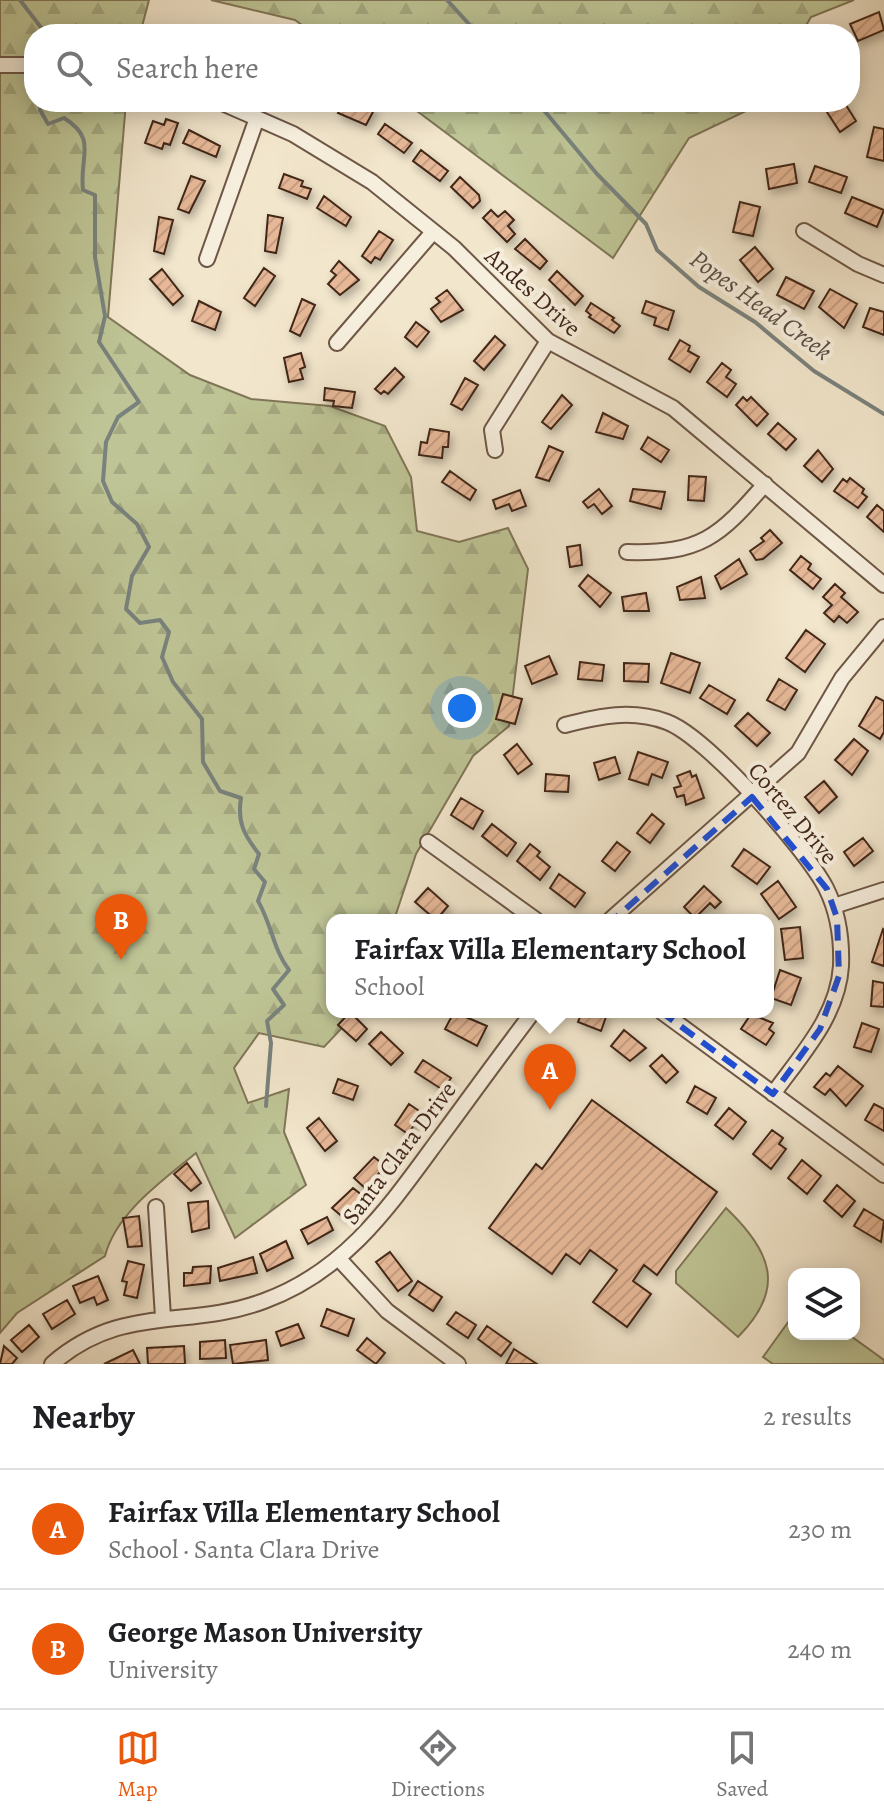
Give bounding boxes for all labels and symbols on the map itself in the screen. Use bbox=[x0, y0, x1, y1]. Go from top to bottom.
street label: Andes Drive bbox=[477, 240, 588, 344]
water label: Popes Head Creek bbox=[683, 242, 839, 368]
your location bbox=[442, 688, 482, 728]
street label: Cortez Drive bbox=[741, 755, 845, 871]
pin: B bbox=[95, 894, 147, 960]
pin: A bbox=[524, 1044, 576, 1110]
street label: Santa Clara Drive bbox=[335, 1075, 463, 1231]

